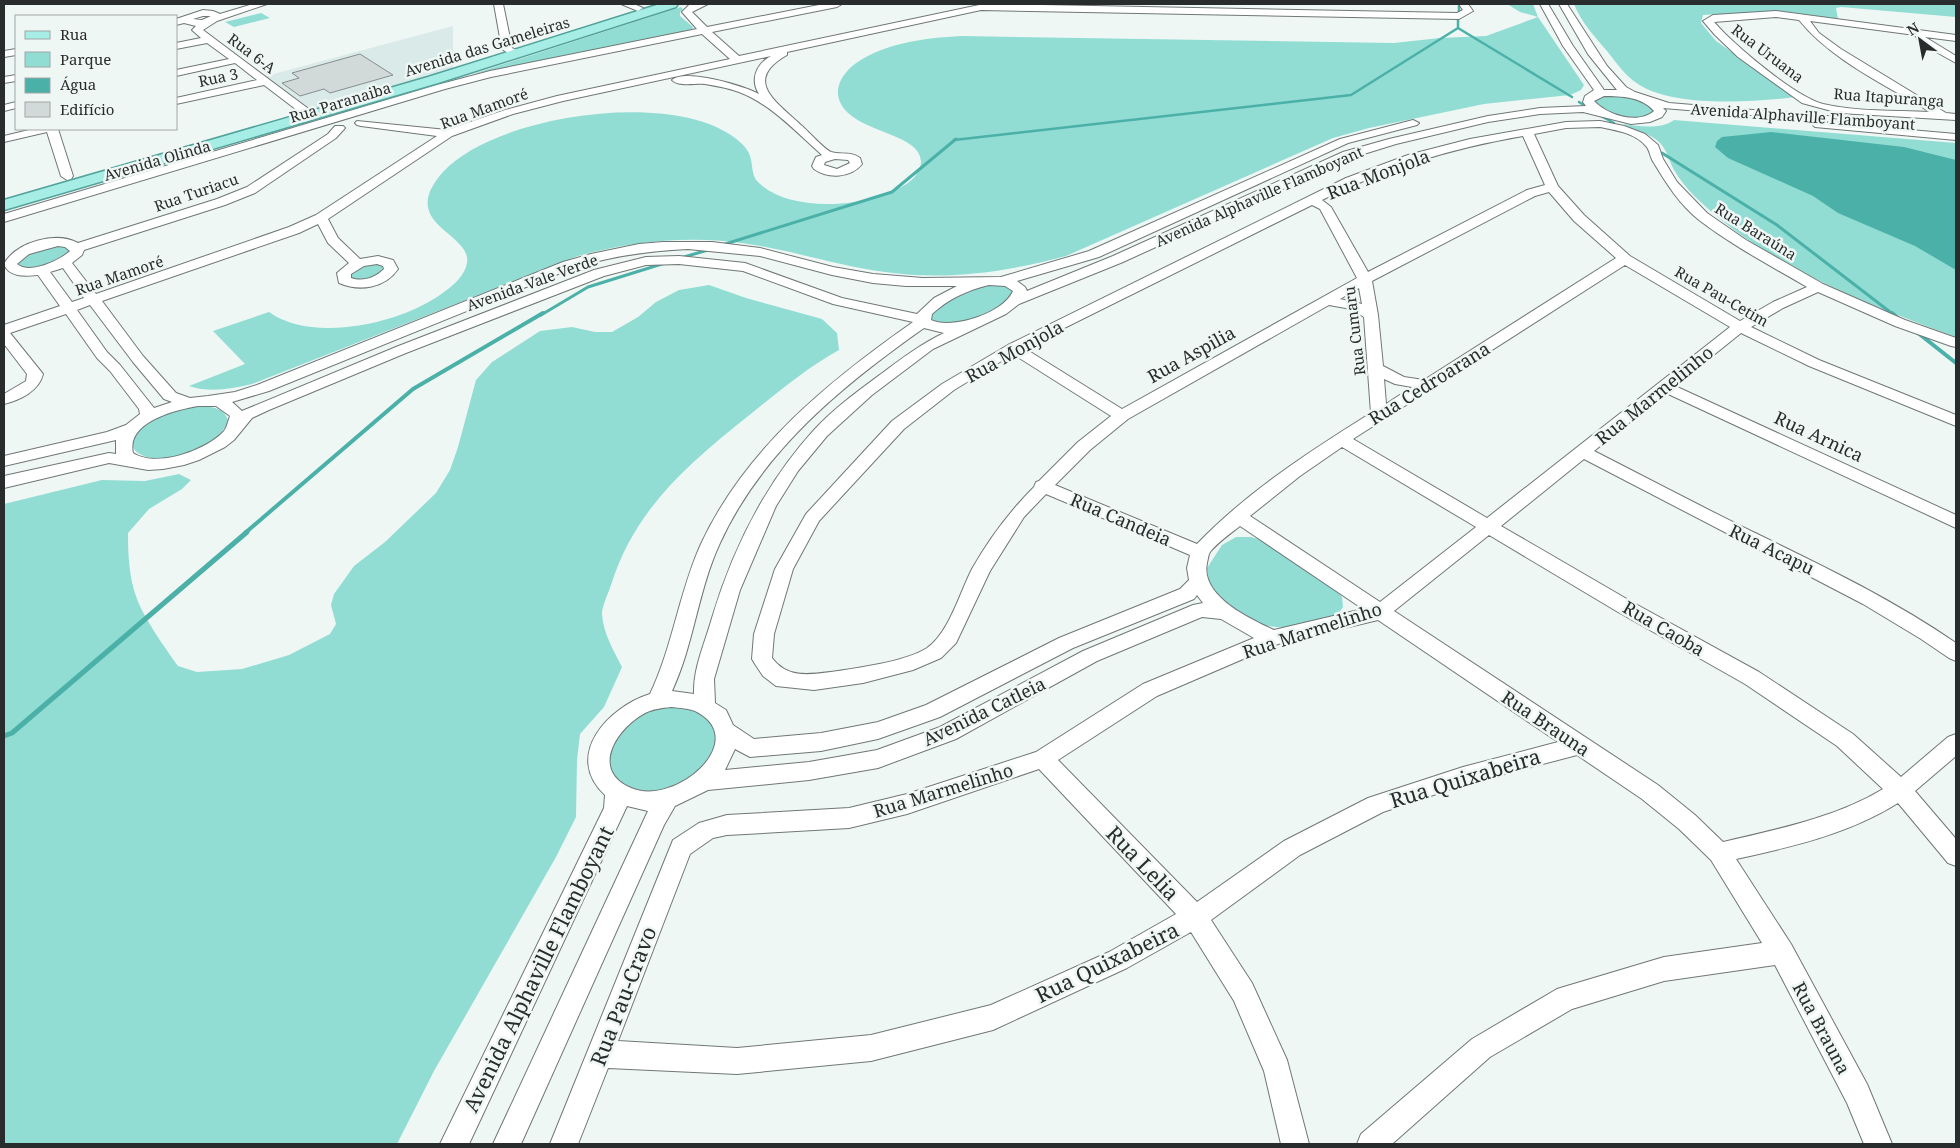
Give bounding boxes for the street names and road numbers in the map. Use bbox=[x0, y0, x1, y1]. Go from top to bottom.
street label: Avenida das Gameleiras bbox=[402, 11, 572, 81]
street label: Rua Uruana bbox=[1728, 19, 1808, 87]
street label: Rua 6-A bbox=[224, 28, 280, 78]
street label: Rua 3 bbox=[196, 63, 240, 91]
street label: Rua Paranaiba bbox=[287, 77, 393, 127]
street label: Rua Mamoré bbox=[437, 83, 531, 133]
street label: Rua Itapuranga bbox=[1833, 83, 1945, 111]
street label: Avenida Alphaville Flamboyant bbox=[1690, 98, 1916, 134]
street label: Avenida Olinda bbox=[101, 135, 213, 185]
street label: Avenida Alphaville Flamboyant bbox=[1152, 141, 1366, 251]
street label: Rua Monjola bbox=[1323, 143, 1433, 205]
street label: Rua Turiacu bbox=[151, 168, 241, 216]
street label: Rua Baraúna bbox=[1711, 198, 1801, 264]
street label: Avenida Vale Verde bbox=[464, 249, 600, 315]
street label: Rua Mamoré bbox=[72, 251, 166, 299]
street label: Rua Pau-Cetim bbox=[1672, 261, 1772, 331]
street label: Rua Cumaru bbox=[1339, 285, 1369, 377]
street label: Rua Monjola bbox=[961, 314, 1067, 388]
street label: Rua Aspilia bbox=[1143, 320, 1239, 388]
street label: Rua Cedroarana bbox=[1364, 336, 1494, 430]
street label: Rua Marmelinho bbox=[1590, 340, 1718, 450]
street label: Rua Arnica bbox=[1771, 405, 1867, 467]
street label: Rua Candeia bbox=[1067, 487, 1175, 551]
street label: Rua Acapu bbox=[1725, 518, 1819, 580]
street label: Rua Caoba bbox=[1619, 595, 1709, 661]
street label: Rua Marmelinho bbox=[1239, 596, 1385, 664]
street label: Avenida Catleia bbox=[919, 671, 1049, 751]
street label: Rua Brauna bbox=[1497, 685, 1595, 761]
street label: Rua Quixabeira bbox=[1386, 742, 1544, 814]
street label: Rua Marmelinho bbox=[870, 757, 1016, 823]
street label: Rua Lelia bbox=[1100, 820, 1186, 906]
street label: Avenida Alphaville Flamboyant bbox=[456, 821, 620, 1117]
street label: Rua Quixabeira bbox=[1031, 915, 1183, 1009]
street label: Rua Pau-Cravo bbox=[584, 922, 662, 1070]
street label: Rua Brauna bbox=[1788, 978, 1856, 1078]

